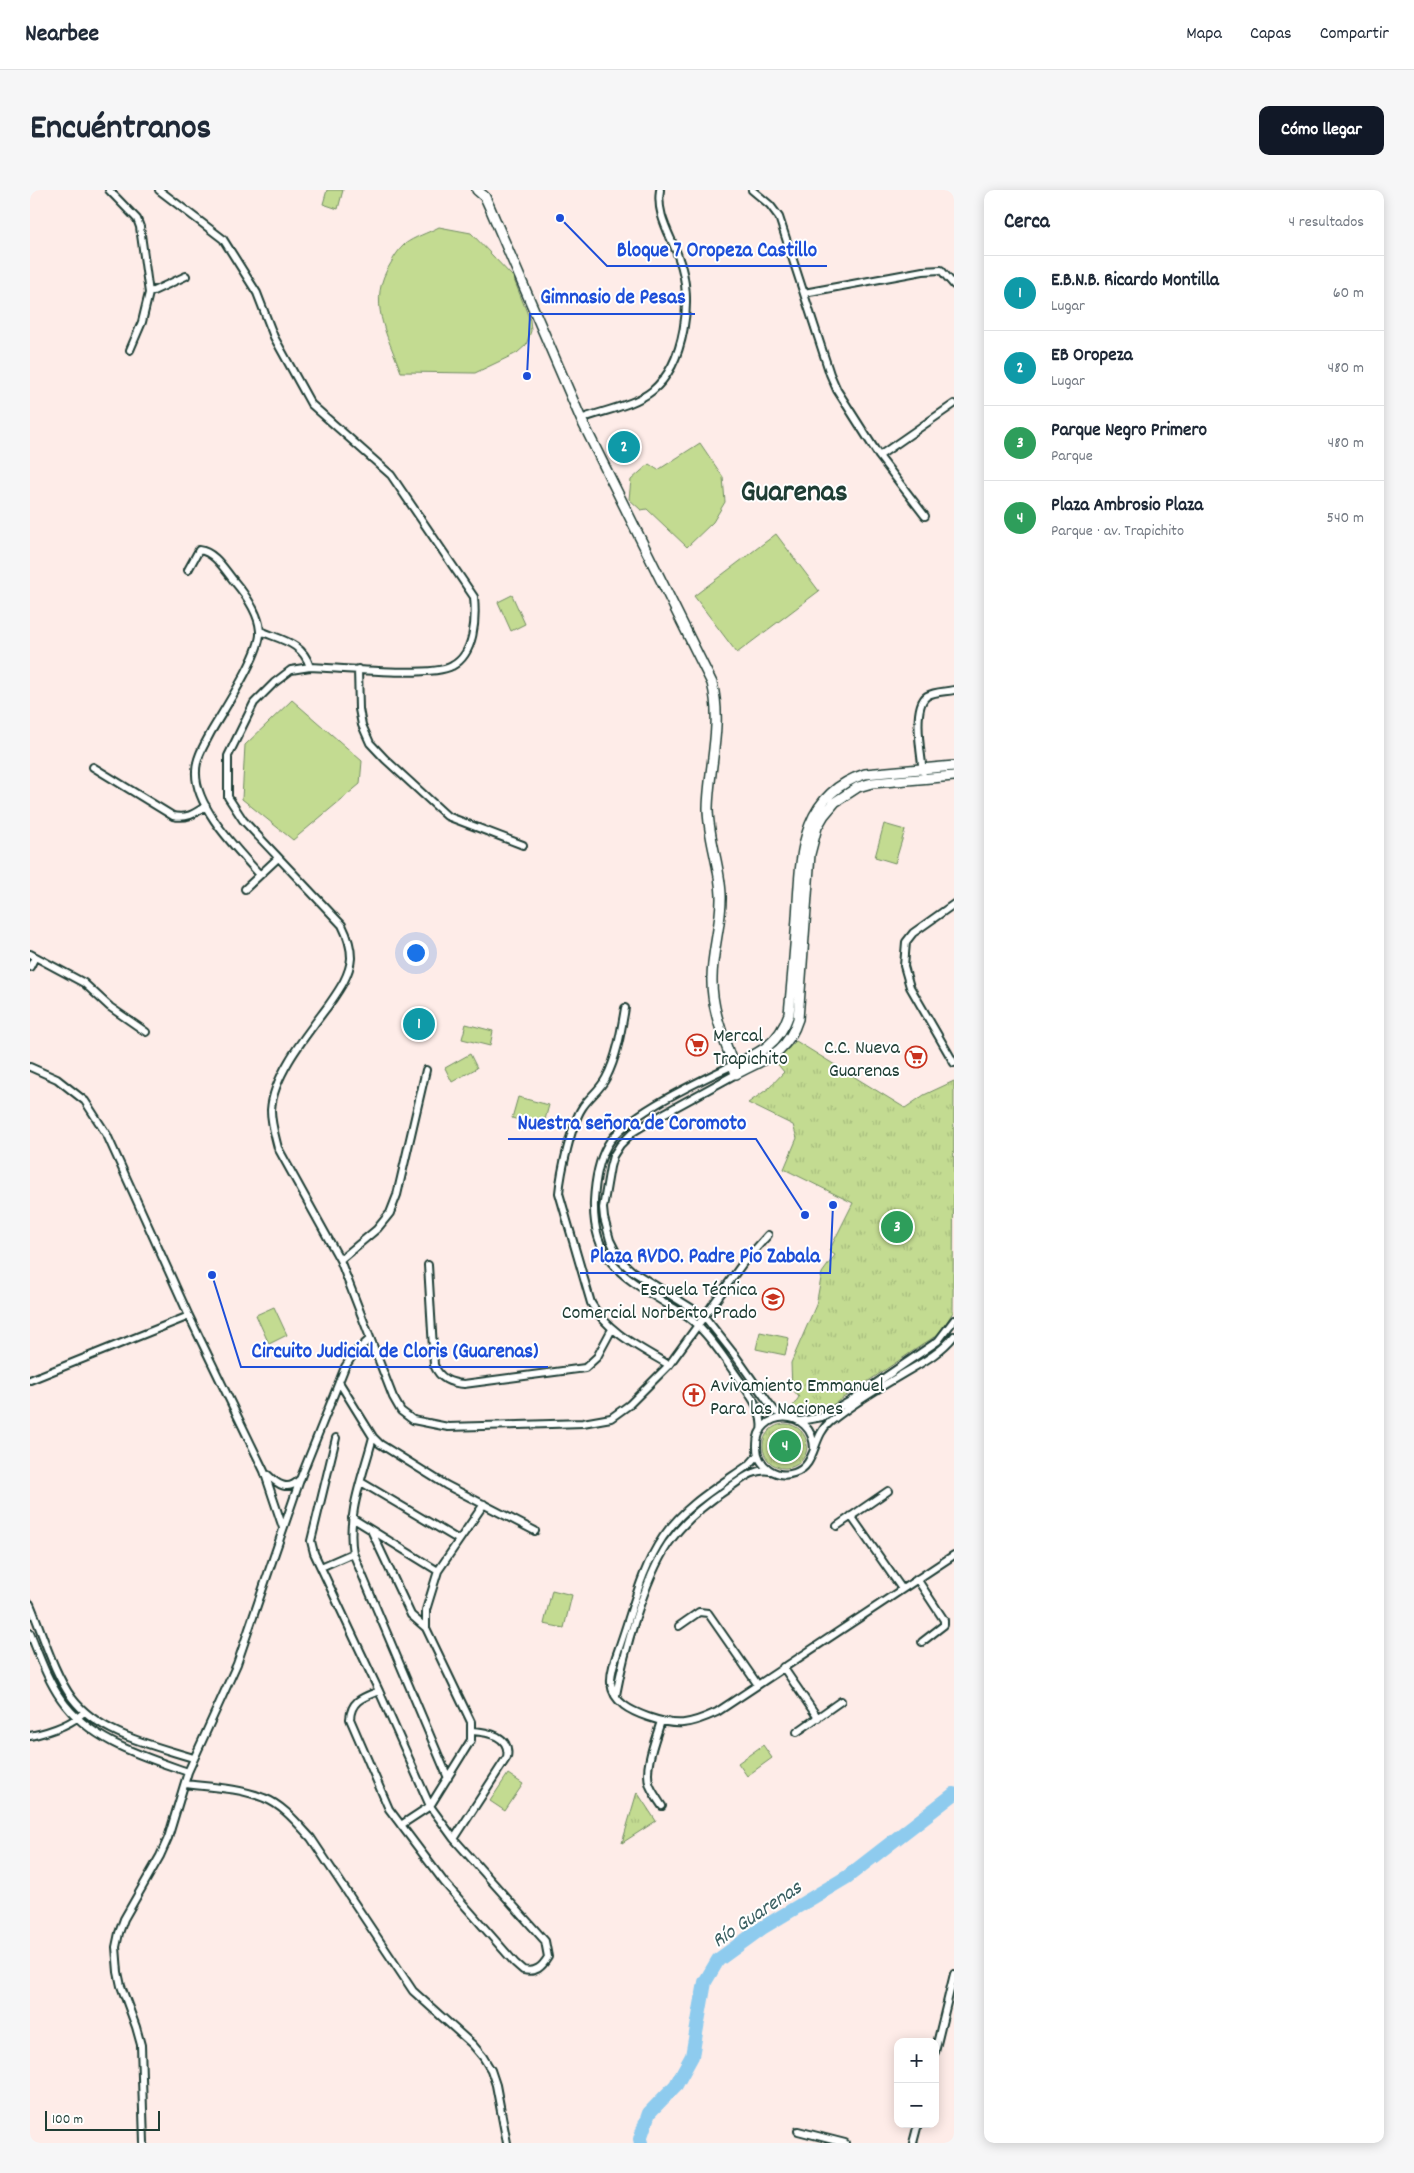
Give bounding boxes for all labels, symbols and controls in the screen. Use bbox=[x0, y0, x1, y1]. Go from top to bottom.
text: Nearbee bbox=[25, 18, 99, 52]
text: Mapa bbox=[1186, 22, 1222, 47]
text: Capas bbox=[1250, 22, 1292, 47]
text: Compartir bbox=[1320, 22, 1389, 47]
text: Encuéntranos bbox=[30, 105, 211, 155]
button: Cómo llegar bbox=[1259, 106, 1384, 155]
text: Cerca bbox=[1004, 208, 1050, 238]
text: 4 resultados bbox=[1289, 211, 1364, 234]
callout: Bloque 7 Oropeza Castillo bbox=[607, 230, 827, 266]
text: Bloque 7 Oropeza Castillo bbox=[617, 237, 817, 267]
text: E.B.N.B. Ricardo Montilla bbox=[1051, 268, 1219, 295]
callout: Gimnasio de Pesas bbox=[530, 278, 695, 314]
text: 1 bbox=[1018, 282, 1022, 305]
text: 60 m bbox=[1333, 282, 1364, 305]
text: Gimnasio de Pesas bbox=[540, 284, 686, 314]
text: Lugar bbox=[1051, 295, 1085, 318]
text: EB Oropeza bbox=[1051, 343, 1133, 370]
text: 2 bbox=[1017, 357, 1024, 380]
text: 480 m bbox=[1328, 357, 1364, 380]
text: Lugar bbox=[1051, 370, 1085, 393]
text: Parque Negro Primero bbox=[1051, 418, 1207, 445]
pin: 2 bbox=[608, 428, 640, 466]
text: 3 bbox=[1016, 432, 1024, 455]
text: 480 m bbox=[1328, 432, 1364, 455]
text: Parque bbox=[1051, 445, 1093, 468]
district label: Guarenas bbox=[740, 473, 848, 516]
text: Plaza Ambrosio Plaza bbox=[1051, 493, 1203, 520]
text: 4 bbox=[1017, 507, 1023, 530]
text: 540 m bbox=[1327, 507, 1364, 530]
text: Parque · av. Trapichito bbox=[1051, 520, 1184, 543]
your location bbox=[403, 940, 429, 966]
pin: 1 bbox=[403, 1005, 435, 1043]
place label: Mercal Trapichito bbox=[713, 1023, 788, 1074]
supermarket icon: Mercal Trapichito bbox=[685, 1033, 709, 1057]
place label: C.C. Nueva Guarenas bbox=[824, 1035, 901, 1086]
supermarket icon: C.C. Nueva Guarenas bbox=[904, 1045, 928, 1069]
callout: Nuestra señora de Coromoto bbox=[508, 1103, 756, 1139]
text: Nuestra señora de Coromoto bbox=[518, 1110, 746, 1140]
pin: 3 bbox=[881, 1208, 913, 1246]
callout: Plaza RVDO. Padre Pio Zabala bbox=[580, 1237, 830, 1273]
text: Plaza RVDO. Padre Pio Zabala bbox=[590, 1243, 821, 1273]
place label: Escuela Técnica Comercial Norberto Prado bbox=[562, 1277, 758, 1328]
school or university icon: Escuela Técnica Comercial Norberto Prado bbox=[761, 1287, 785, 1311]
callout: Circuito Judicial de Cloris (Guarenas) bbox=[241, 1331, 548, 1367]
text: Circuito Judicial de Cloris (Guarenas) bbox=[252, 1338, 538, 1368]
place label: Avivamiento Emmanuel Para las Naciones bbox=[710, 1373, 885, 1424]
church icon: Avivamiento Emmanuel Para las Naciones bbox=[682, 1383, 706, 1407]
pin: 4 bbox=[769, 1427, 801, 1465]
water label: Río Guarenas bbox=[707, 1874, 810, 1957]
map controls bbox=[894, 2038, 939, 2128]
button: + bbox=[894, 2038, 939, 2083]
button: − bbox=[894, 2083, 939, 2128]
scale bar bbox=[45, 2108, 160, 2131]
text: 100 m bbox=[52, 2110, 83, 2130]

